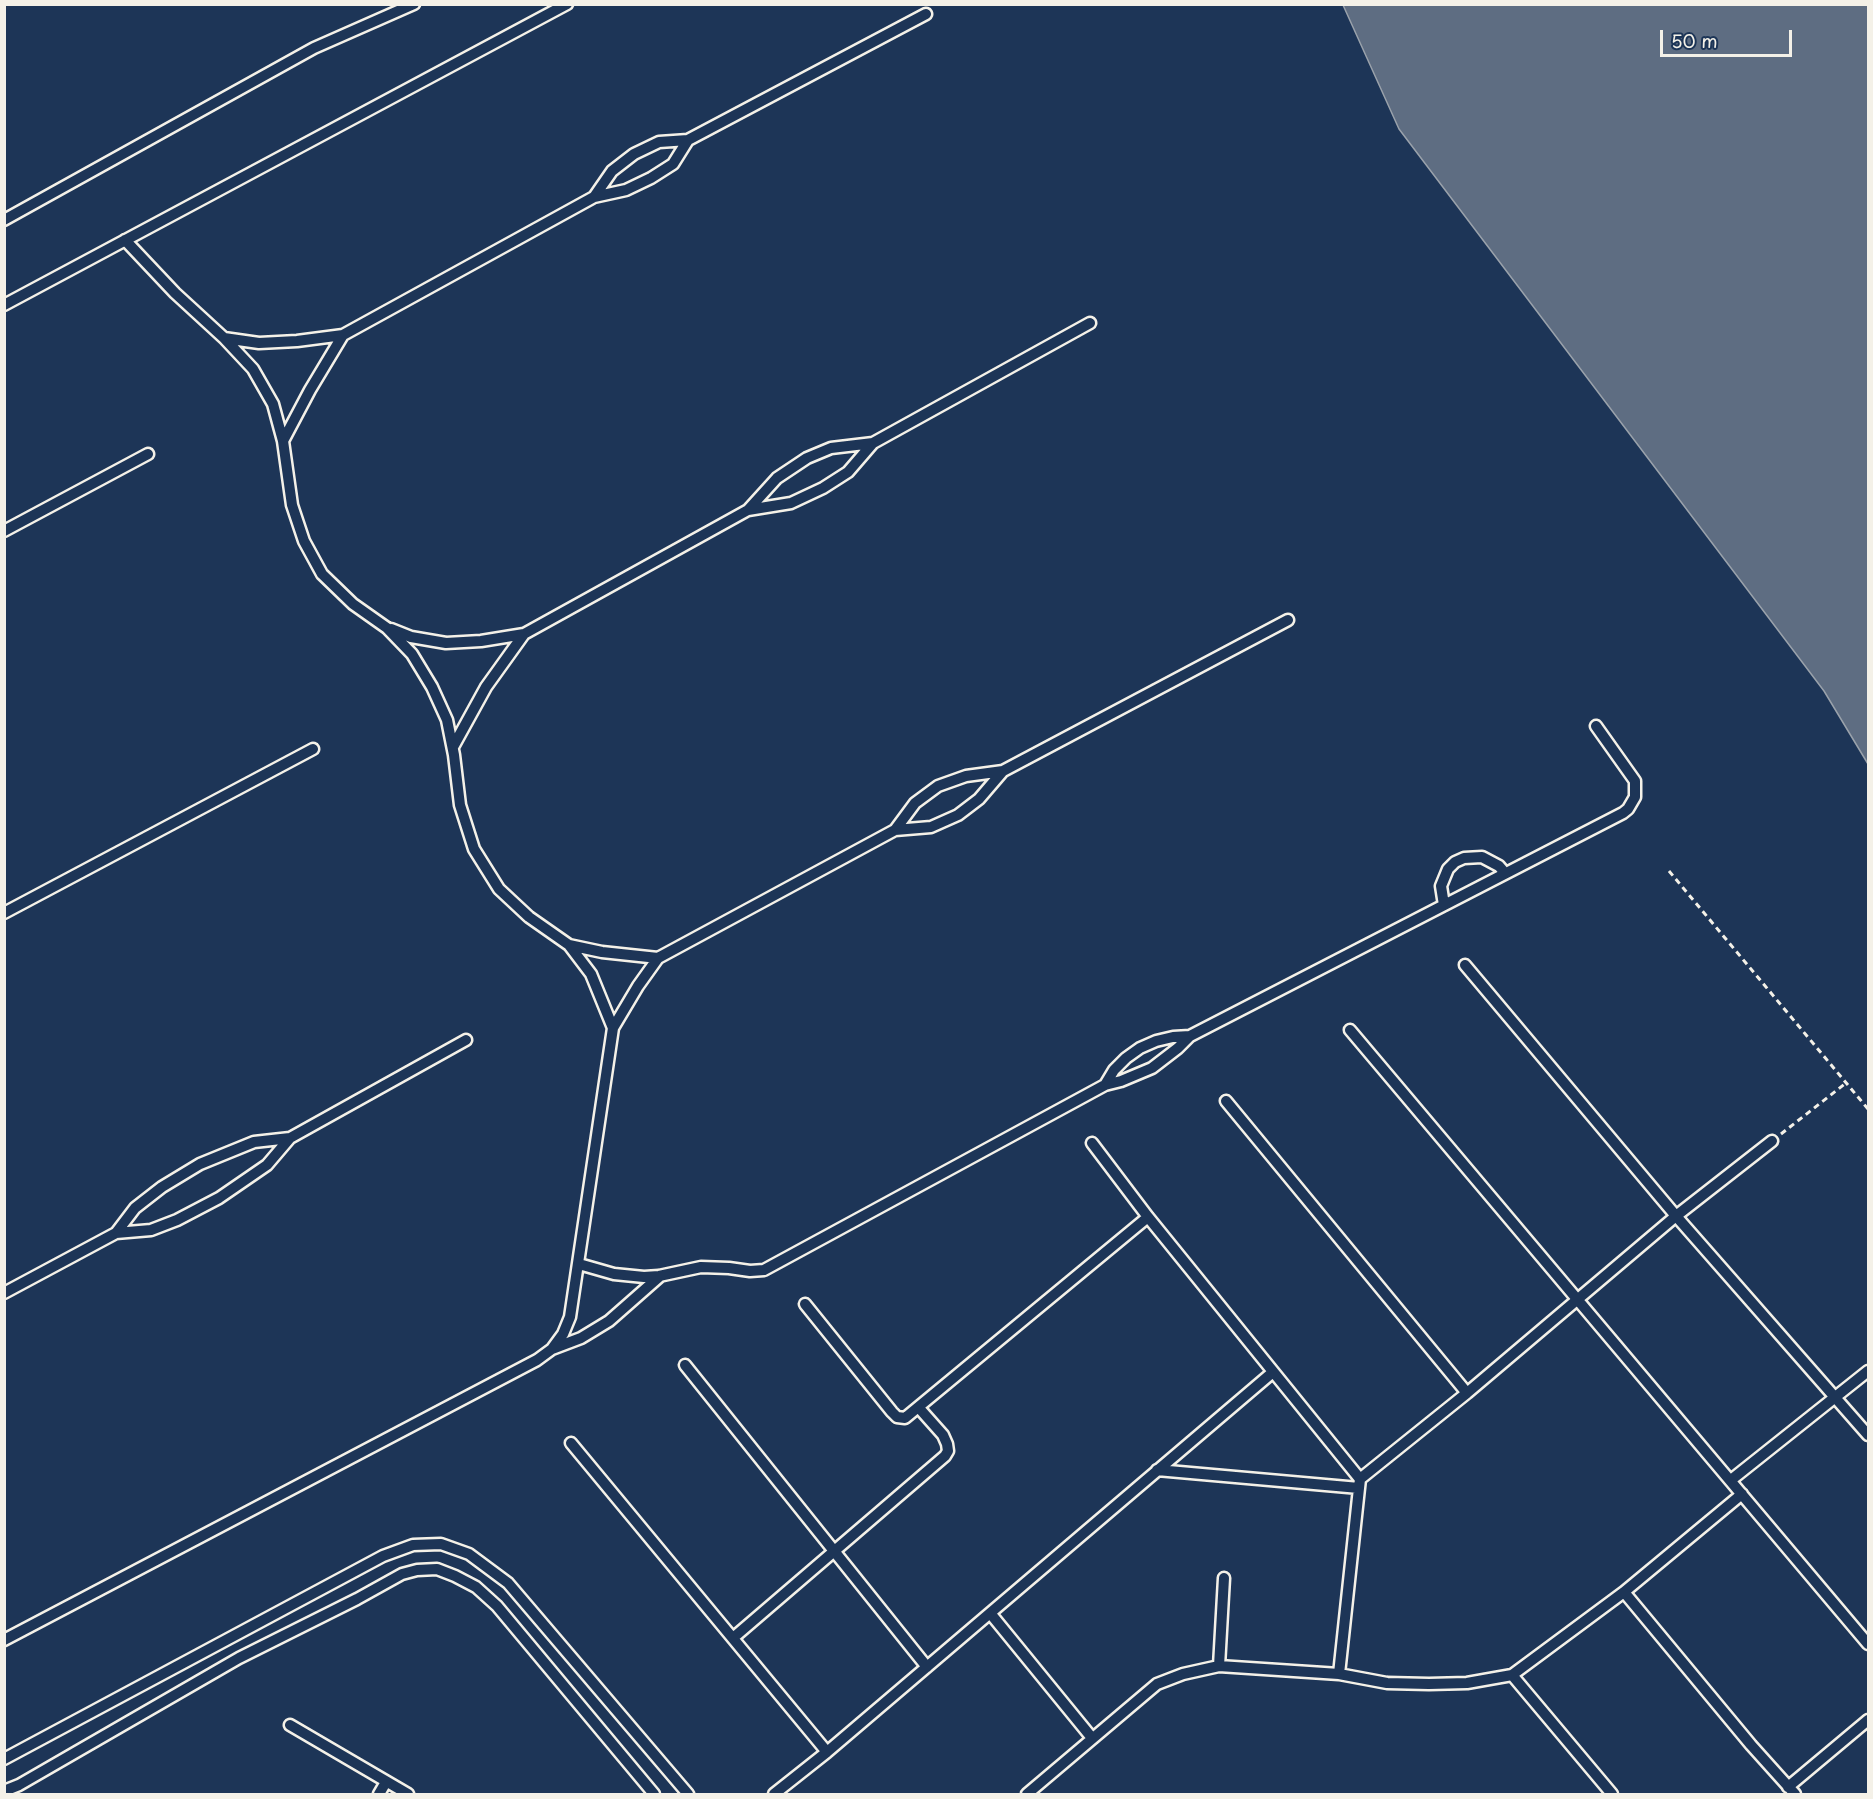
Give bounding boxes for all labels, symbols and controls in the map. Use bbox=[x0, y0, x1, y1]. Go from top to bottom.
scale bar bbox=[1663, 18, 1795, 56]
text: 50 m bbox=[1671, 27, 1718, 54]

